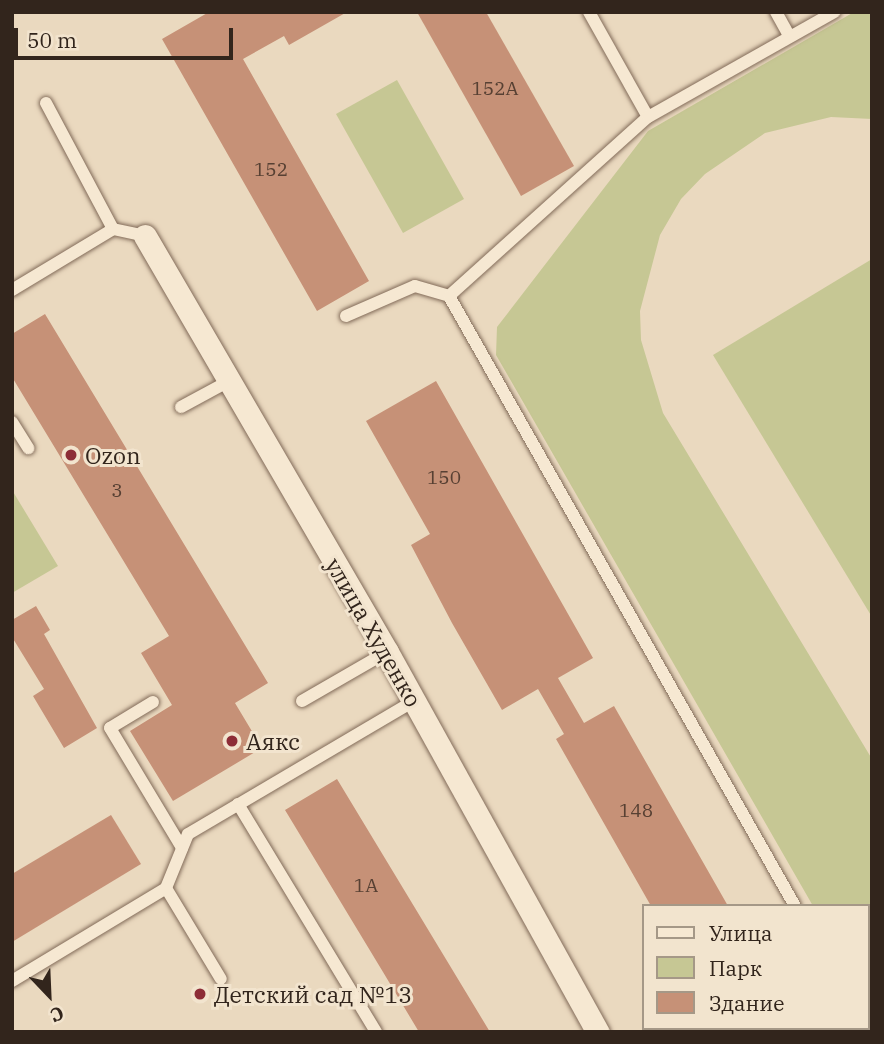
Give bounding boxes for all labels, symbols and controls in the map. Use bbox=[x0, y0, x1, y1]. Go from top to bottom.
scale bar bbox=[18, 14, 236, 58]
text: 50 m bbox=[27, 26, 77, 54]
house number: 152А bbox=[471, 78, 519, 100]
house number: 152 bbox=[254, 159, 288, 181]
place label: Ozon bbox=[85, 441, 141, 469]
marker: Ozon bbox=[63, 447, 79, 463]
house number: 150 bbox=[427, 467, 461, 489]
house number: 3 bbox=[111, 480, 123, 502]
street label: улица Худенко bbox=[320, 553, 428, 711]
place label: Аякс bbox=[246, 727, 300, 755]
marker: Аякс bbox=[224, 733, 240, 749]
house number: 148 bbox=[619, 800, 653, 822]
house number: 1А bbox=[354, 875, 378, 897]
legend bbox=[642, 904, 870, 1030]
text: Улица bbox=[709, 919, 773, 947]
text: Парк bbox=[709, 954, 762, 982]
north arrow bbox=[14, 960, 84, 1030]
place label: Детский сад №13 bbox=[214, 980, 412, 1008]
marker: Детский сад №13 bbox=[192, 986, 208, 1002]
text: Здание bbox=[709, 989, 784, 1017]
text: С bbox=[47, 1001, 68, 1028]

